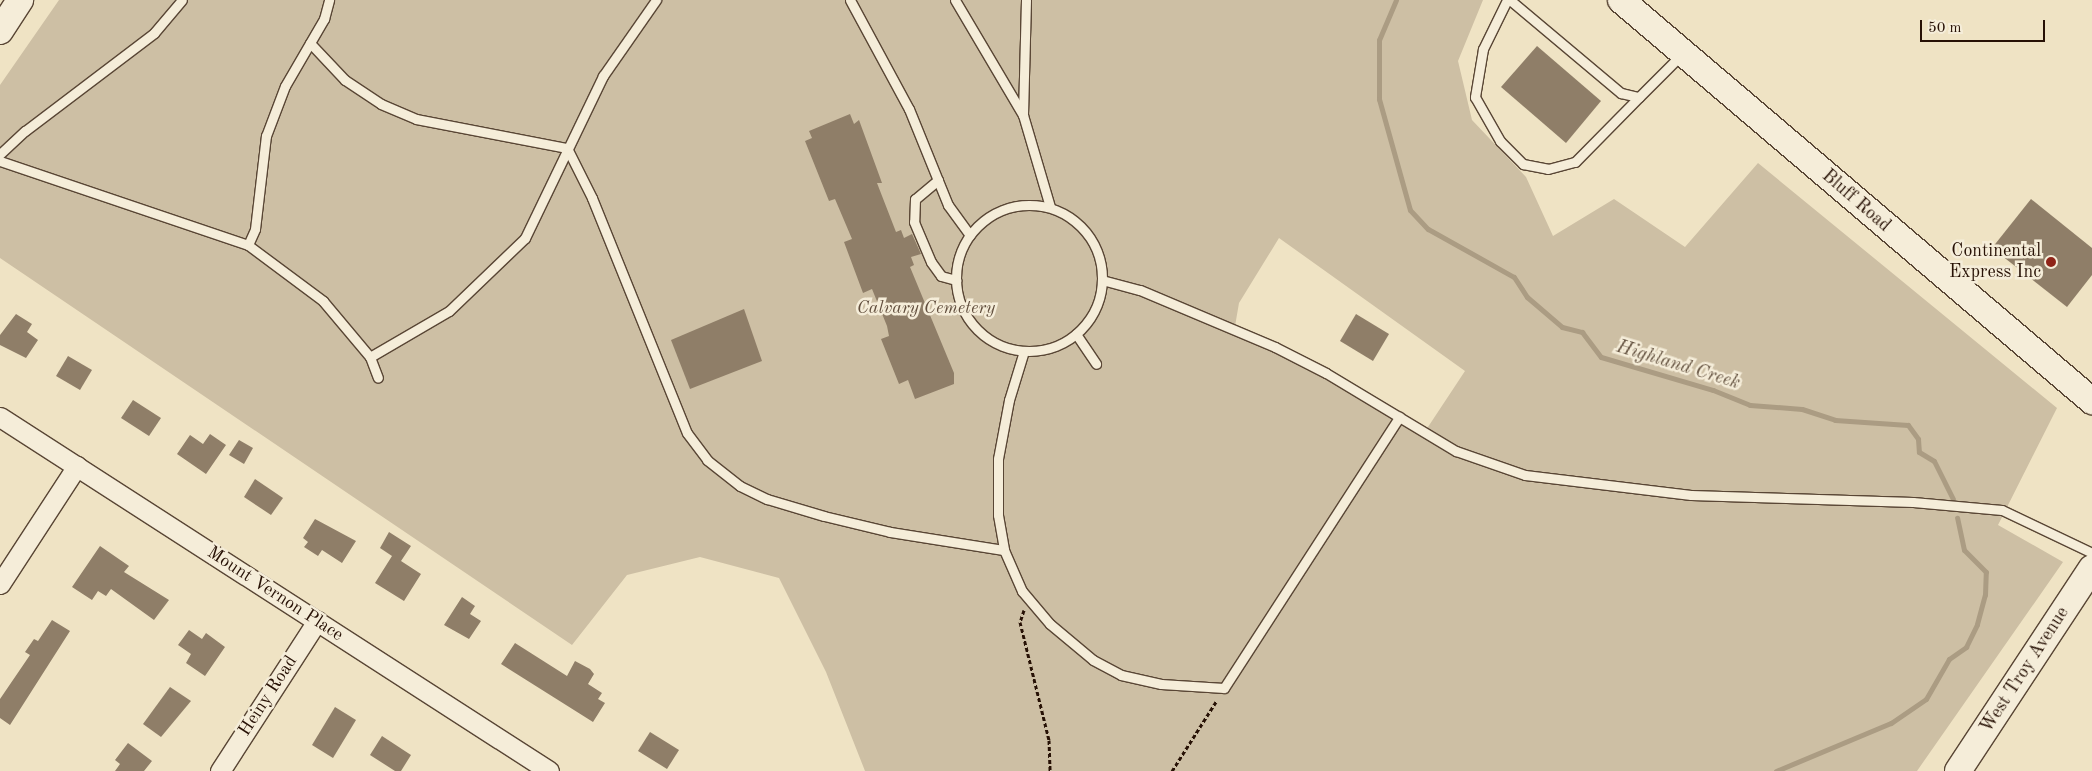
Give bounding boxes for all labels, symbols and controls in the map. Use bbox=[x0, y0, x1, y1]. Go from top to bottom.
scale bar bbox=[1922, 10, 2047, 42]
text: 50 m bbox=[1928, 21, 1962, 36]
street label: Bluff Road bbox=[1817, 165, 1895, 237]
place label: Continental Express Inc bbox=[1949, 241, 2041, 284]
marker: Continental Express Inc bbox=[2045, 256, 2057, 268]
park label: Calvary Cemetery bbox=[857, 297, 995, 319]
water label: Highland Creek bbox=[1613, 336, 1743, 396]
street label: Mount Vernon Place bbox=[203, 542, 347, 646]
street label: West Troy Avenue bbox=[1976, 603, 2074, 737]
street label: Heiny Road bbox=[234, 652, 302, 740]

